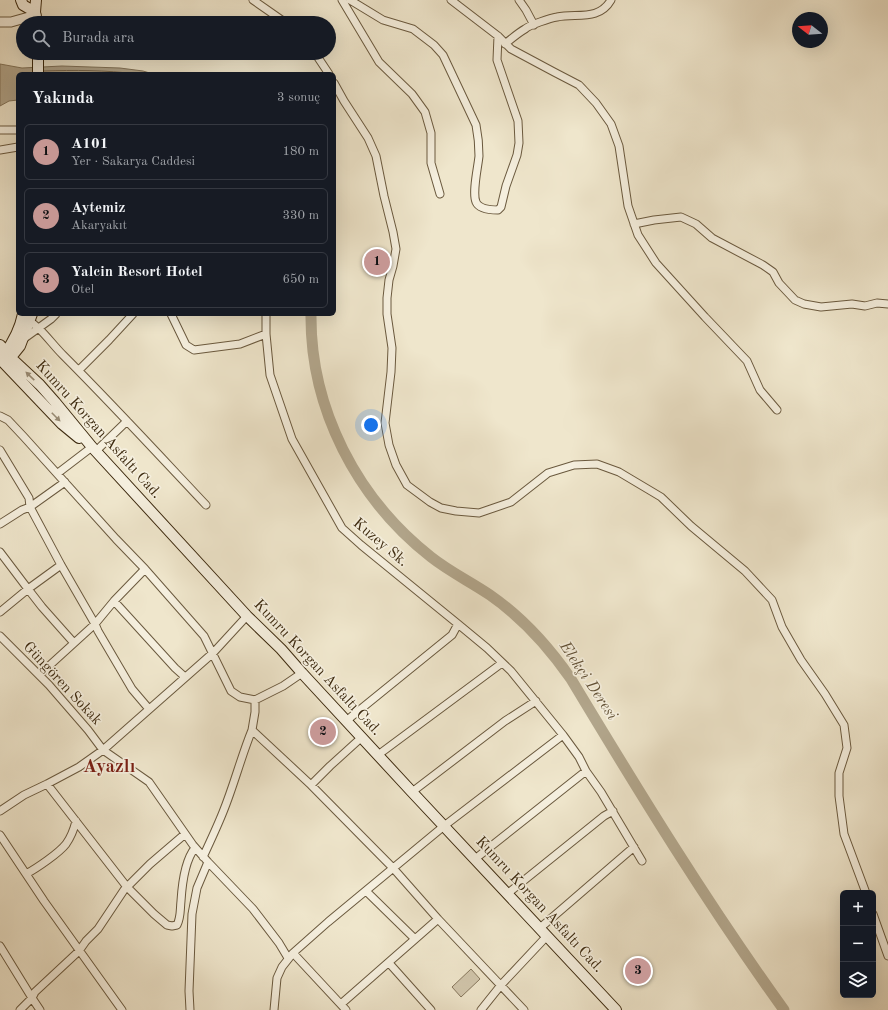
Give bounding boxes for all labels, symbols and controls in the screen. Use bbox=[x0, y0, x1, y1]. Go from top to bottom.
north arrow bbox=[792, 12, 828, 48]
search box bbox=[16, 16, 336, 60]
icon: search bbox=[30, 27, 52, 49]
text: Burada ara bbox=[62, 31, 134, 46]
text: Yakında bbox=[32, 90, 94, 107]
text: 3 sonuç bbox=[277, 91, 320, 104]
text: A101 bbox=[71, 137, 108, 152]
text: 1 bbox=[42, 145, 50, 158]
text: 180 m bbox=[282, 145, 319, 158]
text: Yer · Sakarya Caddesi bbox=[71, 155, 195, 168]
text: Aytemiz bbox=[71, 201, 125, 216]
text: 2 bbox=[42, 209, 50, 222]
text: 330 m bbox=[282, 209, 319, 222]
text: Akaryakıt bbox=[71, 219, 127, 232]
pin: 1 bbox=[364, 247, 390, 277]
text: Yalcin Resort Hotel bbox=[71, 265, 203, 280]
text: 3 bbox=[42, 273, 50, 286]
text: 650 m bbox=[282, 273, 319, 286]
text: Otel bbox=[71, 283, 94, 296]
street label: Kumru Korgan Asfaltı Cad. bbox=[32, 358, 164, 502]
one-way arrow bbox=[25, 371, 35, 380]
one-way arrow bbox=[51, 412, 61, 422]
your location bbox=[361, 415, 381, 435]
street label: Kuzey Sk. bbox=[350, 516, 410, 570]
street label: Kumru Korgan Asfaltı Cad. bbox=[250, 597, 384, 739]
water label: Elekçi Deresi bbox=[555, 638, 620, 724]
street label: Güngören Sokak bbox=[20, 640, 104, 729]
pin: 2 bbox=[310, 717, 336, 747]
district label: Ayazlı bbox=[83, 758, 136, 777]
street label: Kumru Korgan Asfaltı Cad. bbox=[472, 834, 606, 976]
map controls bbox=[840, 890, 876, 998]
button: + bbox=[840, 890, 876, 926]
button: − bbox=[840, 926, 876, 962]
pin: 3 bbox=[625, 956, 651, 986]
button: layers bbox=[840, 962, 876, 998]

